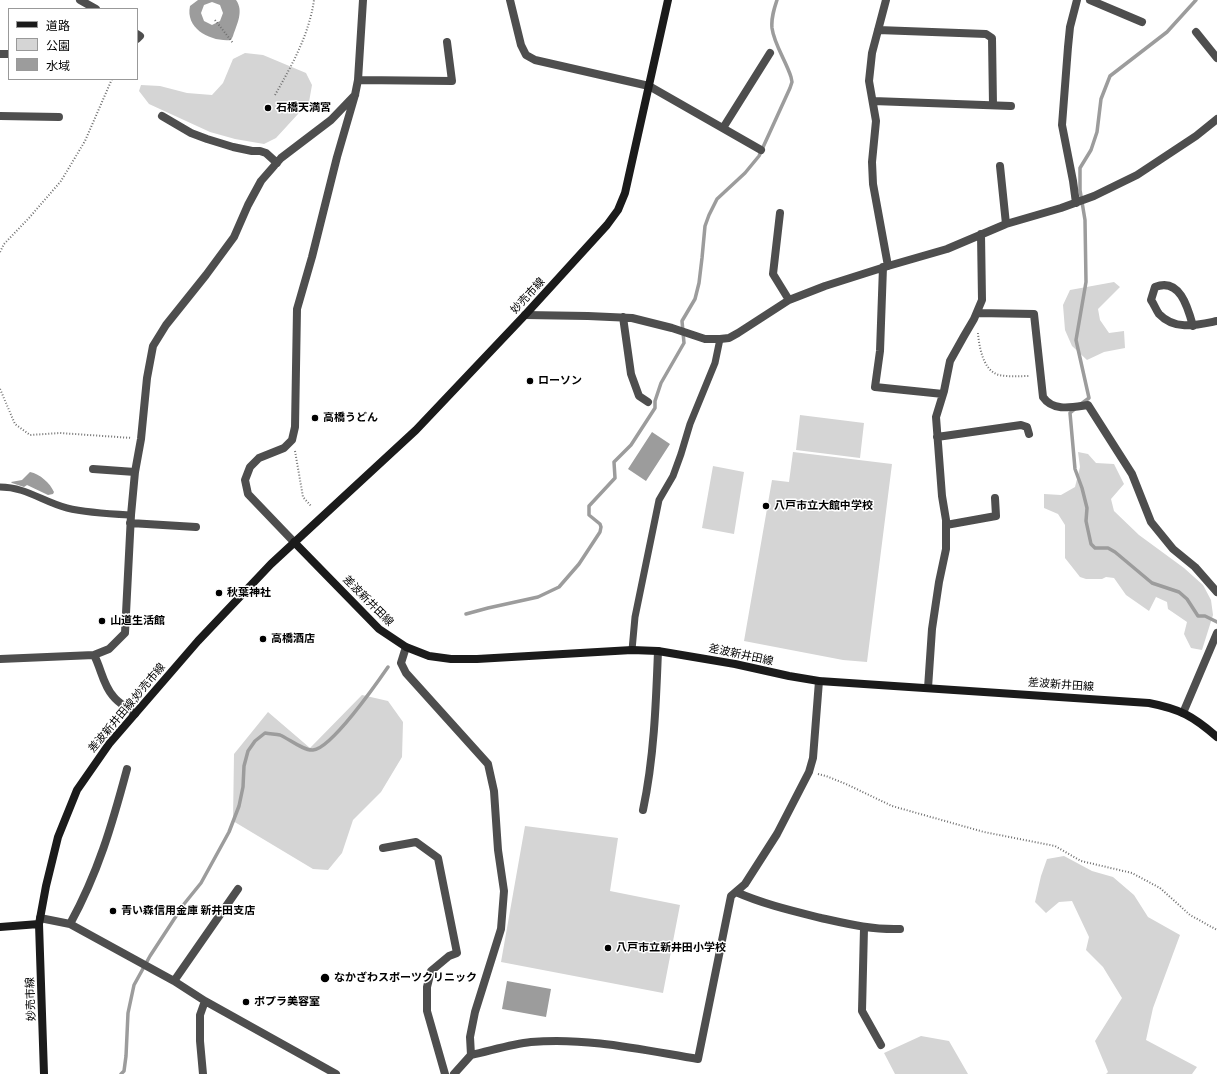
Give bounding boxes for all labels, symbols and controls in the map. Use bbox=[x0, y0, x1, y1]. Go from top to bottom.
legend bbox=[8, 8, 138, 80]
text: 道路 bbox=[46, 18, 70, 33]
text: 公園 bbox=[46, 38, 70, 53]
text: 水域 bbox=[46, 58, 70, 73]
place label: 石橋天満宮 bbox=[276, 101, 331, 115]
marker: 石橋天満宮 bbox=[263, 103, 273, 113]
street label: 妙売市線 bbox=[508, 275, 548, 317]
place label: ローソン bbox=[538, 374, 582, 388]
marker: ローソン bbox=[525, 376, 535, 386]
place label: 高橋うどん bbox=[323, 411, 378, 425]
marker: 高橋うどん bbox=[310, 413, 320, 423]
place label: 八戸市立大館中学校 bbox=[774, 499, 873, 513]
marker: 八戸市立大館中学校 bbox=[761, 501, 771, 511]
street label: 差波新井田線 bbox=[340, 573, 396, 629]
place label: 秋葉神社 bbox=[227, 586, 271, 600]
marker: 秋葉神社 bbox=[214, 588, 224, 598]
place label: 山道生活館 bbox=[110, 614, 165, 628]
marker: 山道生活館 bbox=[97, 616, 107, 626]
place label: 高橋酒店 bbox=[271, 632, 315, 646]
marker: 高橋酒店 bbox=[258, 634, 268, 644]
street label: 差波新井田線 bbox=[707, 642, 775, 668]
street label: 差波新井田線;妙売市線 bbox=[86, 661, 168, 755]
street label: 差波新井田線 bbox=[1028, 676, 1094, 694]
place label: 青い森信用金庫 新井田支店 bbox=[121, 904, 255, 918]
marker: 青い森信用金庫 新井田支店 bbox=[108, 906, 118, 916]
place label: 八戸市立新井田小学校 bbox=[616, 941, 726, 955]
marker: 八戸市立新井田小学校 bbox=[603, 943, 613, 953]
place label: なかざわスポーツクリニック bbox=[334, 971, 477, 985]
marker: なかざわスポーツクリニック bbox=[319, 972, 331, 984]
street label: 妙売市線 bbox=[24, 977, 38, 1021]
place label: ポプラ美容室 bbox=[254, 995, 320, 1009]
marker: ポプラ美容室 bbox=[241, 997, 251, 1007]

